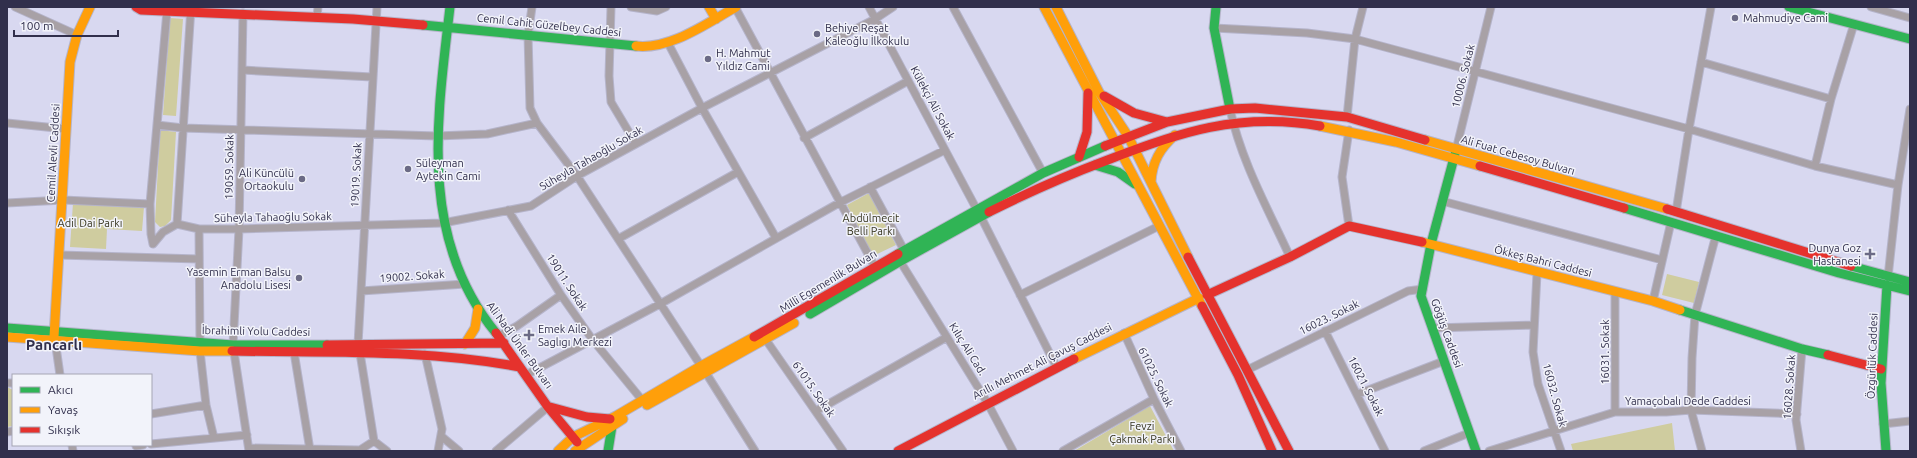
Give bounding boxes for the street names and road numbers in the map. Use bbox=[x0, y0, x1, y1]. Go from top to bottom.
street label: Cemil Cahit Güzelbey Caddesi bbox=[476, 11, 622, 39]
street label: 10006. Sokak bbox=[1449, 42, 1477, 109]
street label: Külekçi Ali Sokak bbox=[909, 64, 958, 142]
street label: Cemil Alevli Caddesi bbox=[44, 103, 62, 203]
street label: Süheyla Tahaoğlu Sokak bbox=[537, 123, 645, 193]
street label: Ali Fuat Cebesoy Bulvarı bbox=[1460, 133, 1576, 177]
street label: 19059. Sokak bbox=[222, 134, 236, 200]
street label: 19019. Sokak bbox=[348, 142, 364, 208]
street label: Süheyla Tahaoğlu Sokak bbox=[214, 210, 332, 224]
street label: Ökkeş Bahri Caddesi bbox=[1493, 243, 1593, 279]
street label: Milli Egemenlik Bulvarı bbox=[777, 247, 879, 315]
street label: 19011. Sokak bbox=[544, 251, 590, 313]
street label: 19002. Sokak bbox=[379, 268, 445, 284]
street label: 16023. Sokak bbox=[1297, 297, 1361, 337]
street label: Göğüş Caddesi bbox=[1429, 297, 1465, 369]
street label: Ali Nadi Ünler Bulvarı bbox=[485, 299, 555, 391]
street label: Özgürlük Caddesi bbox=[1864, 313, 1880, 399]
street label: 16031. Sokak bbox=[1599, 319, 1611, 385]
street label: Kılıç Ali Cad. bbox=[947, 321, 989, 377]
street label: Arıllı Mehmet Ali Çavuş Caddesi bbox=[970, 321, 1114, 401]
street label: İbrahimli Yolu Caddesi bbox=[202, 324, 310, 338]
street label: 61025. Sokak bbox=[1136, 345, 1176, 409]
street label: 16021. Sokak bbox=[1346, 354, 1386, 418]
street label: 16028. Sokak bbox=[1781, 354, 1797, 420]
street label: 61015. Sokak bbox=[790, 359, 838, 420]
street label: 16032. Sokak bbox=[1541, 362, 1569, 428]
street label: Yamaçobalı Dede Caddesi bbox=[1625, 395, 1751, 407]

